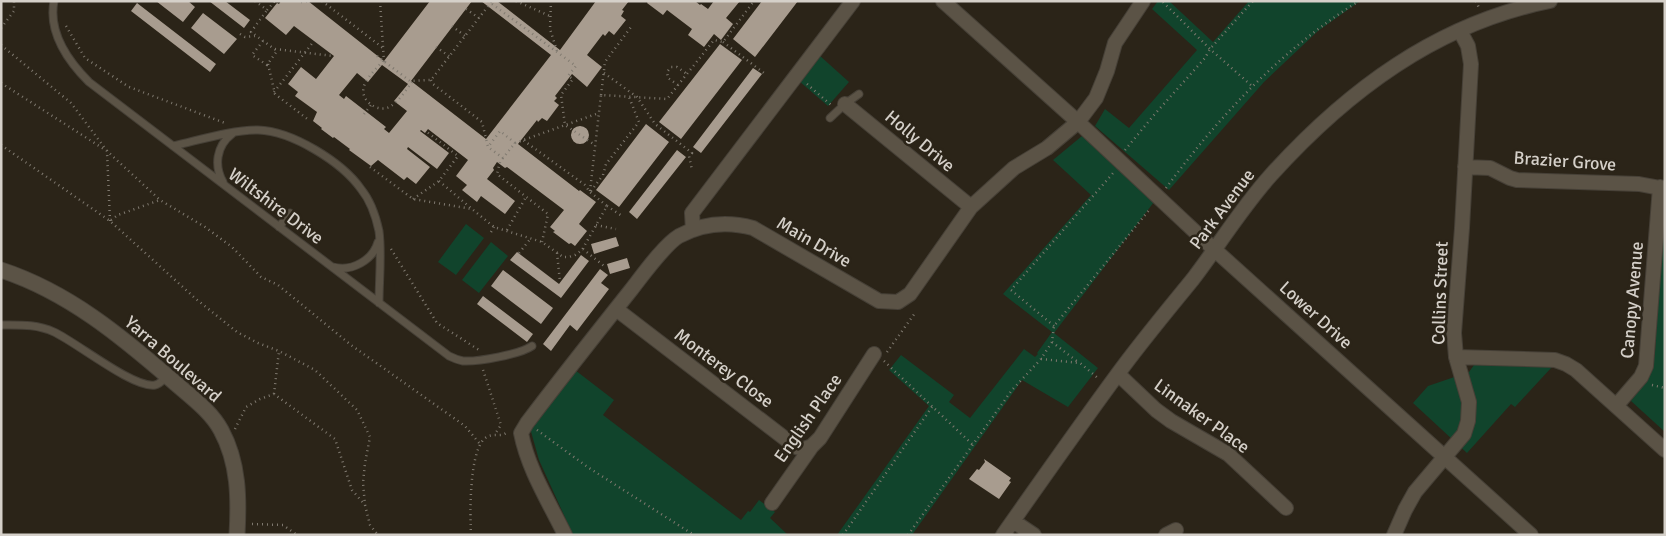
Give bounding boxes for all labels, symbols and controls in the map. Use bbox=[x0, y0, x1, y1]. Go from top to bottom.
street label: Holly Drive bbox=[881, 105, 959, 177]
street label: Brazier Grove bbox=[1513, 146, 1617, 176]
street label: Wiltshire Drive bbox=[224, 163, 328, 249]
street label: Park Avenue bbox=[1185, 164, 1259, 254]
street label: Main Drive bbox=[773, 212, 855, 272]
street label: Collins Street bbox=[1427, 241, 1453, 345]
street label: Canopy Avenue bbox=[1616, 241, 1648, 359]
street label: Lower Drive bbox=[1275, 276, 1357, 354]
street label: Yarra Boulevard bbox=[120, 311, 226, 407]
street label: Monterey Close bbox=[670, 324, 778, 412]
street label: English Place bbox=[769, 369, 847, 467]
street label: Linnaker Place bbox=[1150, 374, 1254, 458]

